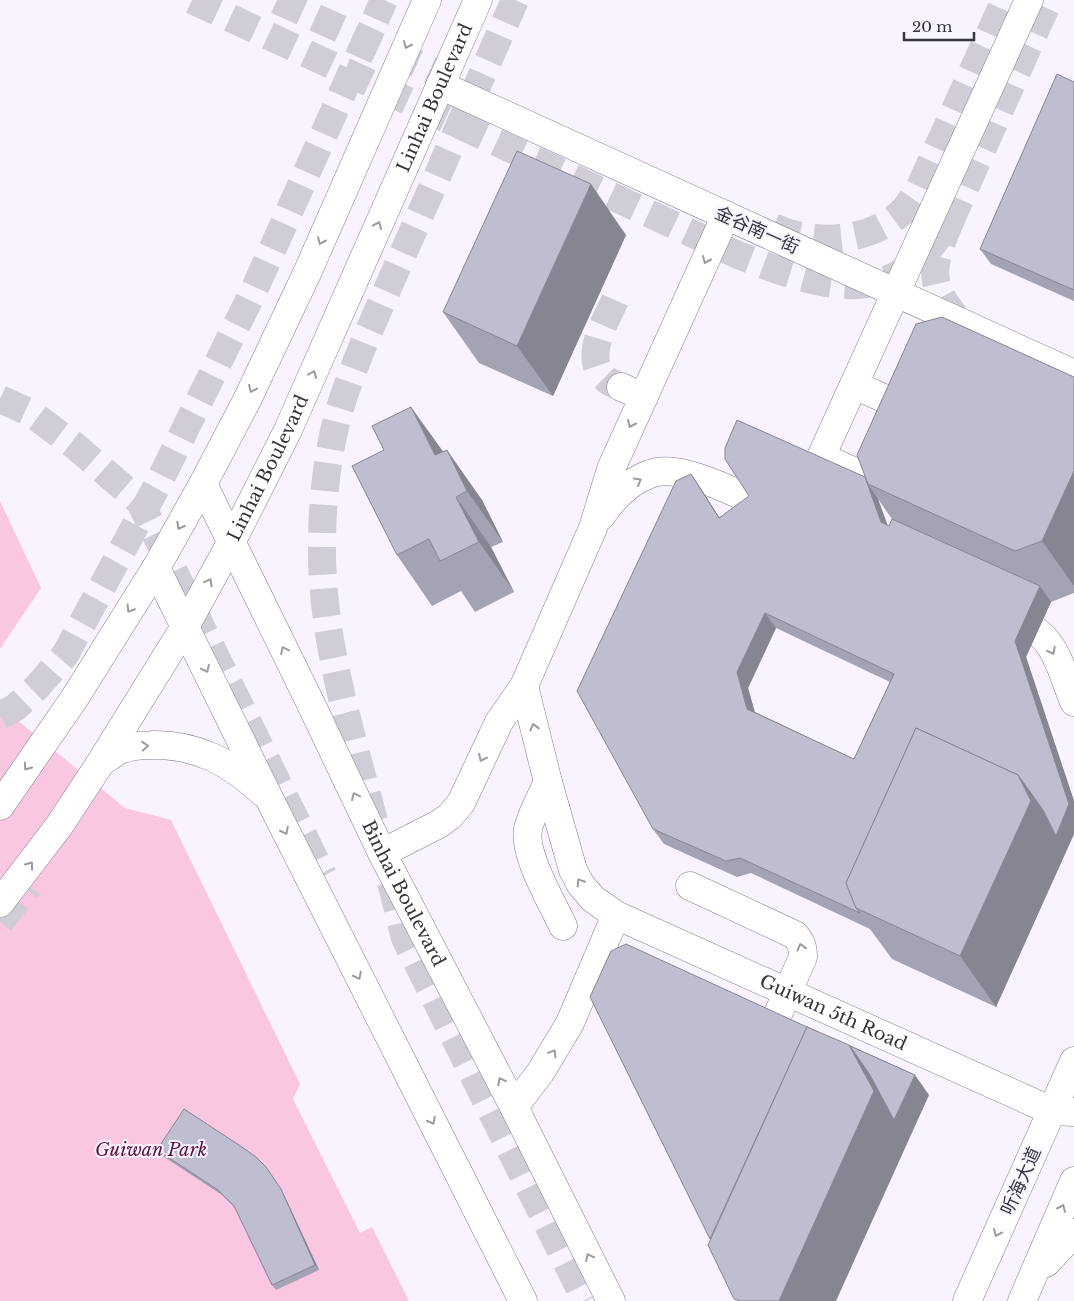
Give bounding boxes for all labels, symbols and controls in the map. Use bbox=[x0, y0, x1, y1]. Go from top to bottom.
scale bar bbox=[904, 10, 974, 42]
text: 20 m bbox=[912, 17, 952, 36]
street label: Linhai Boulevard bbox=[392, 20, 477, 176]
one-way arrow bbox=[403, 40, 414, 49]
street label: 金谷南一街 bbox=[711, 202, 803, 258]
one-way arrow bbox=[372, 221, 383, 230]
one-way arrow bbox=[316, 236, 327, 245]
one-way arrow bbox=[701, 255, 712, 264]
one-way arrow bbox=[306, 370, 317, 379]
one-way arrow bbox=[248, 384, 259, 393]
street label: Linhai Boulevard bbox=[223, 391, 313, 545]
one-way arrow bbox=[627, 419, 638, 428]
one-way arrow bbox=[632, 477, 641, 487]
one-way arrow bbox=[176, 520, 186, 529]
one-way arrow bbox=[203, 578, 213, 587]
one-way arrow bbox=[127, 603, 137, 612]
one-way arrow bbox=[280, 646, 290, 655]
one-way arrow bbox=[1046, 646, 1056, 655]
one-way arrow bbox=[199, 664, 210, 673]
one-way arrow bbox=[529, 723, 540, 732]
one-way arrow bbox=[142, 740, 150, 751]
one-way arrow bbox=[478, 753, 488, 762]
one-way arrow bbox=[24, 761, 33, 771]
one-way arrow bbox=[351, 792, 361, 801]
street label: Binhai Boulevard bbox=[357, 817, 450, 970]
one-way arrow bbox=[279, 825, 289, 834]
one-way arrow bbox=[24, 861, 33, 871]
one-way arrow bbox=[577, 879, 587, 888]
one-way arrow bbox=[796, 943, 806, 952]
one-way arrow bbox=[352, 970, 362, 979]
street label: Guiwan 5th Road bbox=[756, 970, 910, 1055]
one-way arrow bbox=[546, 1049, 556, 1058]
one-way arrow bbox=[497, 1077, 507, 1086]
one-way arrow bbox=[426, 1115, 436, 1124]
park label: Guiwan Park bbox=[95, 1139, 207, 1161]
street label: 听海大道 bbox=[996, 1144, 1046, 1218]
one-way arrow bbox=[1056, 1204, 1067, 1213]
one-way arrow bbox=[993, 1228, 1004, 1237]
one-way arrow bbox=[585, 1254, 595, 1263]

